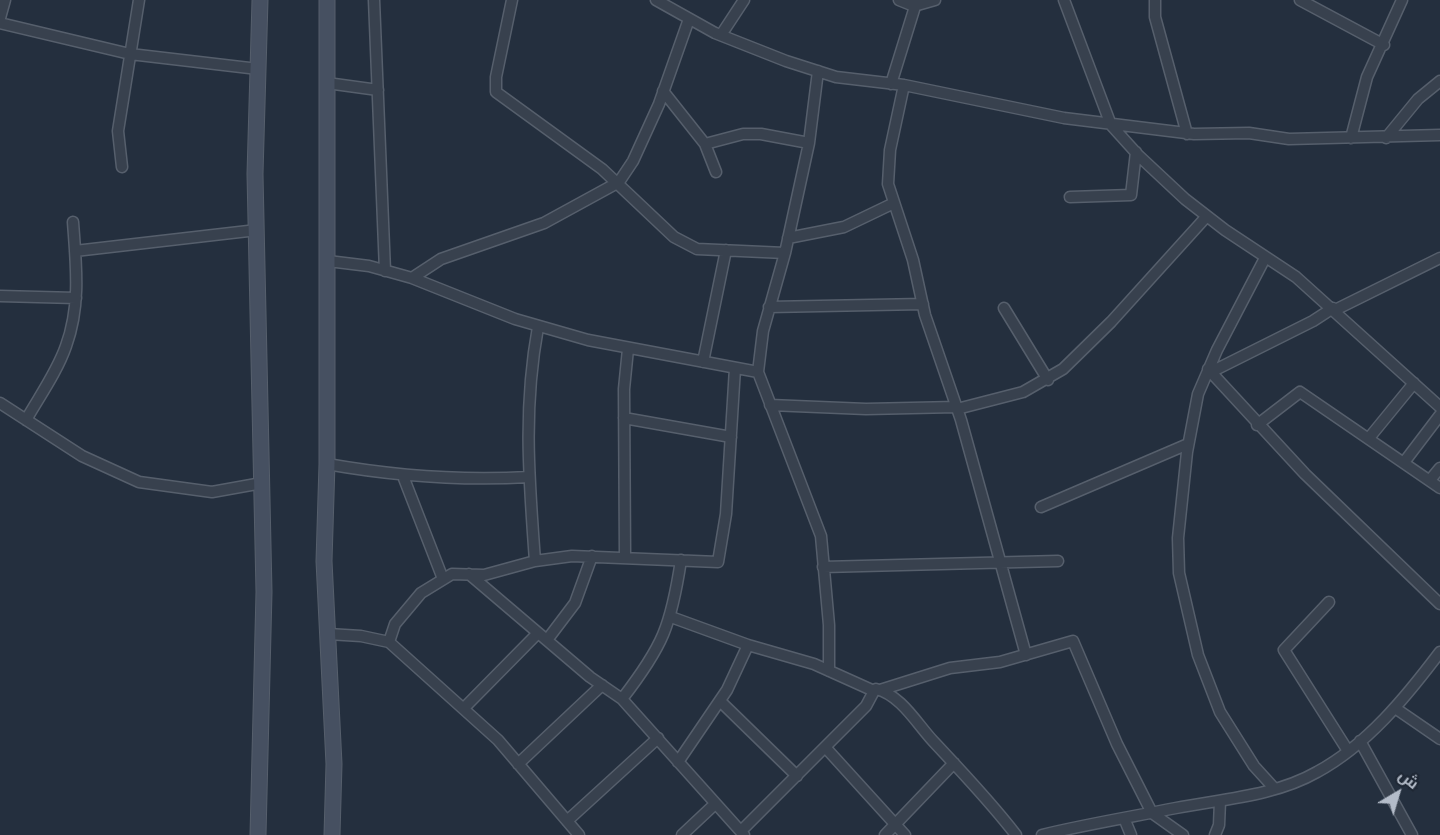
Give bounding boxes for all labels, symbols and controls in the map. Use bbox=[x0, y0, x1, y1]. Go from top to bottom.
north arrow bbox=[1368, 763, 1428, 823]
text: ش bbox=[1394, 764, 1424, 794]

